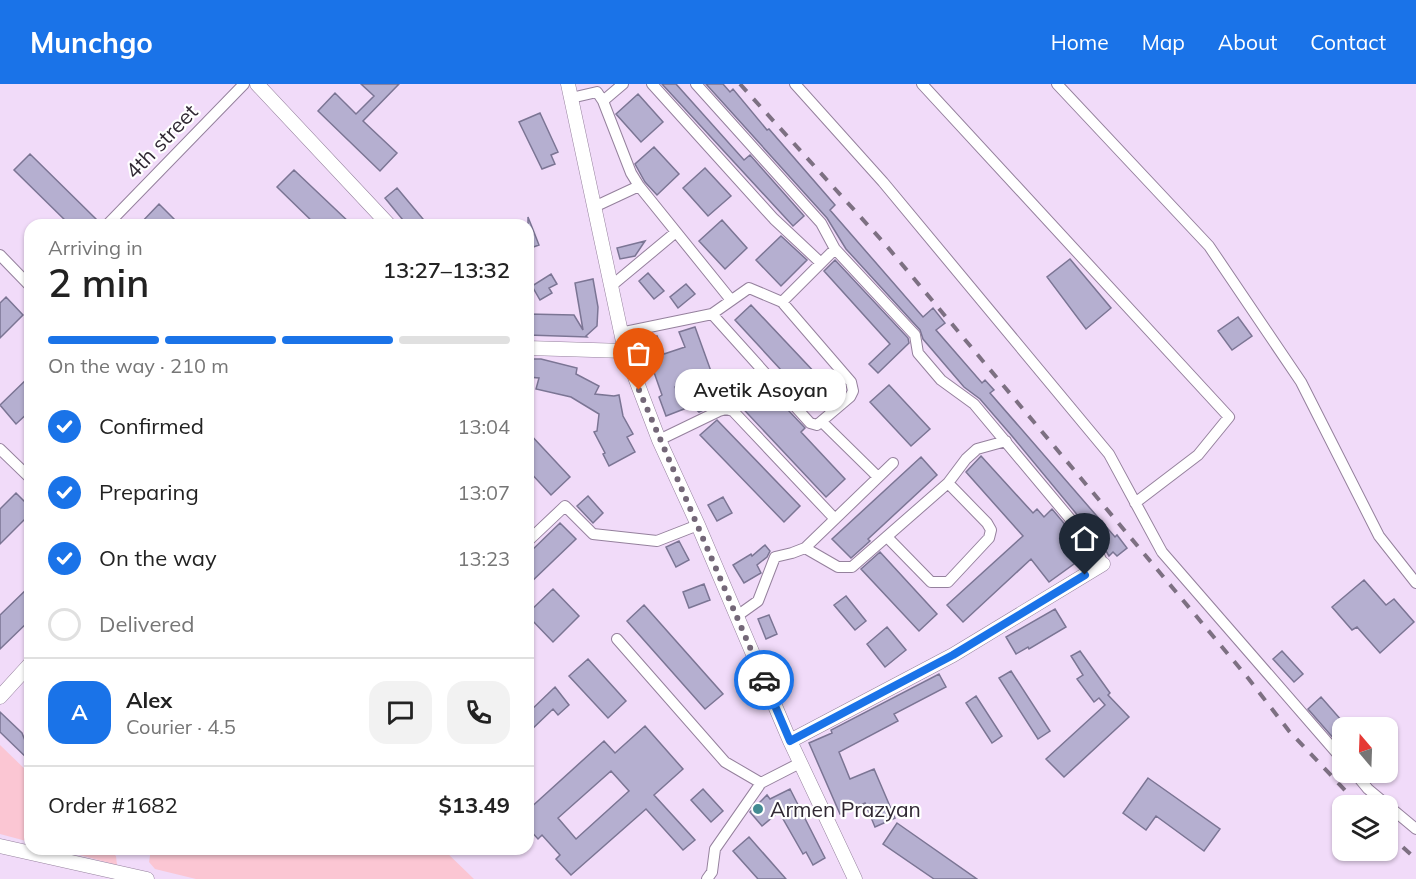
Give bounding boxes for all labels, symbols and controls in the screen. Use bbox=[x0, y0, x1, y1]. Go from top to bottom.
text: Munchgo bbox=[30, 25, 153, 60]
text: Home bbox=[1051, 29, 1109, 55]
text: Map bbox=[1142, 29, 1185, 55]
text: About bbox=[1218, 29, 1277, 55]
text: Contact bbox=[1310, 29, 1386, 55]
street label: 4th street bbox=[119, 98, 203, 184]
text: Arriving in bbox=[48, 235, 143, 260]
text: 13:27–13:32 bbox=[383, 256, 510, 284]
text: 2 min bbox=[48, 258, 149, 307]
pin bbox=[613, 328, 664, 390]
icon: bag bbox=[622, 337, 655, 370]
text: On the way · 210 m bbox=[48, 353, 229, 378]
callout: Avetik Asoyan bbox=[675, 369, 846, 411]
text: Avetik Asoyan bbox=[693, 377, 828, 402]
icon: check bbox=[48, 410, 81, 443]
text: Confirmed bbox=[99, 412, 204, 440]
text: 13:04 bbox=[457, 414, 510, 439]
icon: check bbox=[48, 476, 81, 509]
text: Preparing bbox=[99, 478, 199, 506]
text: 13:07 bbox=[457, 480, 510, 505]
pin bbox=[1059, 513, 1110, 575]
icon: home bbox=[1068, 522, 1101, 555]
icon: check bbox=[48, 542, 81, 575]
text: On the way bbox=[99, 544, 217, 572]
text: 13:23 bbox=[457, 546, 510, 571]
text: Delivered bbox=[99, 610, 194, 638]
courier bbox=[734, 650, 794, 710]
icon: car bbox=[748, 664, 781, 697]
button: chat bbox=[369, 681, 432, 744]
button: phone bbox=[447, 681, 510, 744]
text: Alex bbox=[126, 686, 172, 714]
text: A bbox=[71, 698, 88, 726]
text: Courier · 4.5 bbox=[126, 714, 236, 739]
north arrow bbox=[1332, 717, 1398, 783]
map controls bbox=[1332, 717, 1398, 861]
text: Order #1682 bbox=[48, 791, 178, 819]
text: $13.49 bbox=[439, 791, 510, 819]
button: layers bbox=[1332, 795, 1398, 861]
place label: Armen Prazyan bbox=[770, 796, 921, 822]
marker: Armen Prazyan bbox=[751, 802, 765, 816]

